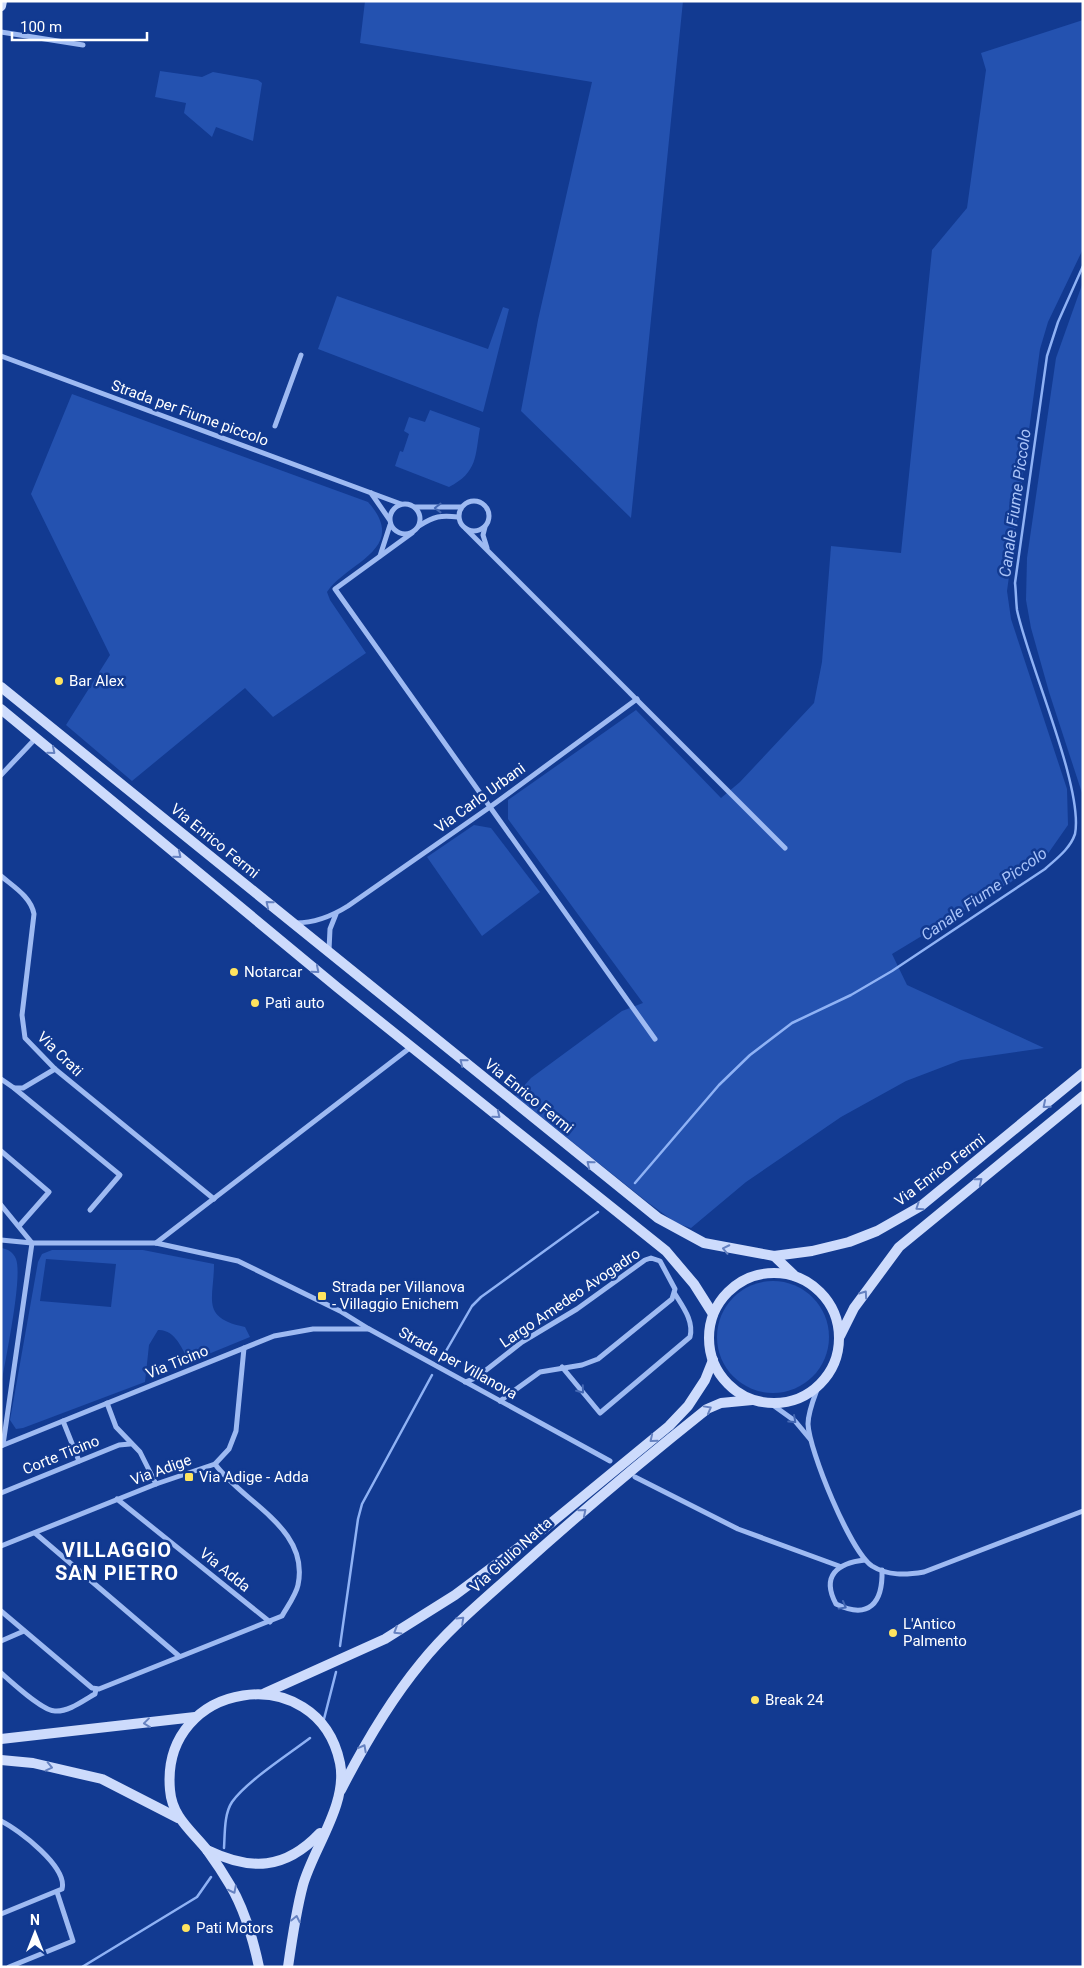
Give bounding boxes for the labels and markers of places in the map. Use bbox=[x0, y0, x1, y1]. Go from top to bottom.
place label: Bar Alex bbox=[69, 672, 125, 690]
marker: Bar Alex bbox=[53, 675, 65, 687]
place label: Notarcar bbox=[244, 963, 302, 981]
marker: Notarcar bbox=[228, 966, 240, 978]
place label: Patì auto bbox=[265, 994, 325, 1012]
marker: Patì auto bbox=[249, 997, 261, 1009]
place label: Strada per Villanova - Villaggio Enichem bbox=[332, 1278, 465, 1313]
marker: Strada per Villanova - Villaggio Enichem bbox=[316, 1290, 328, 1302]
place label: Via Adige - Adda bbox=[199, 1468, 309, 1486]
marker: Via Adige - Adda bbox=[183, 1471, 195, 1483]
place label: L'Antico Palmento bbox=[903, 1615, 967, 1650]
marker: L'Antico Palmento bbox=[887, 1627, 899, 1639]
place label: Break 24 bbox=[765, 1691, 824, 1709]
marker: Break 24 bbox=[749, 1694, 761, 1706]
place label: Pati Motors bbox=[196, 1919, 274, 1937]
marker: Pati Motors bbox=[180, 1922, 192, 1934]

